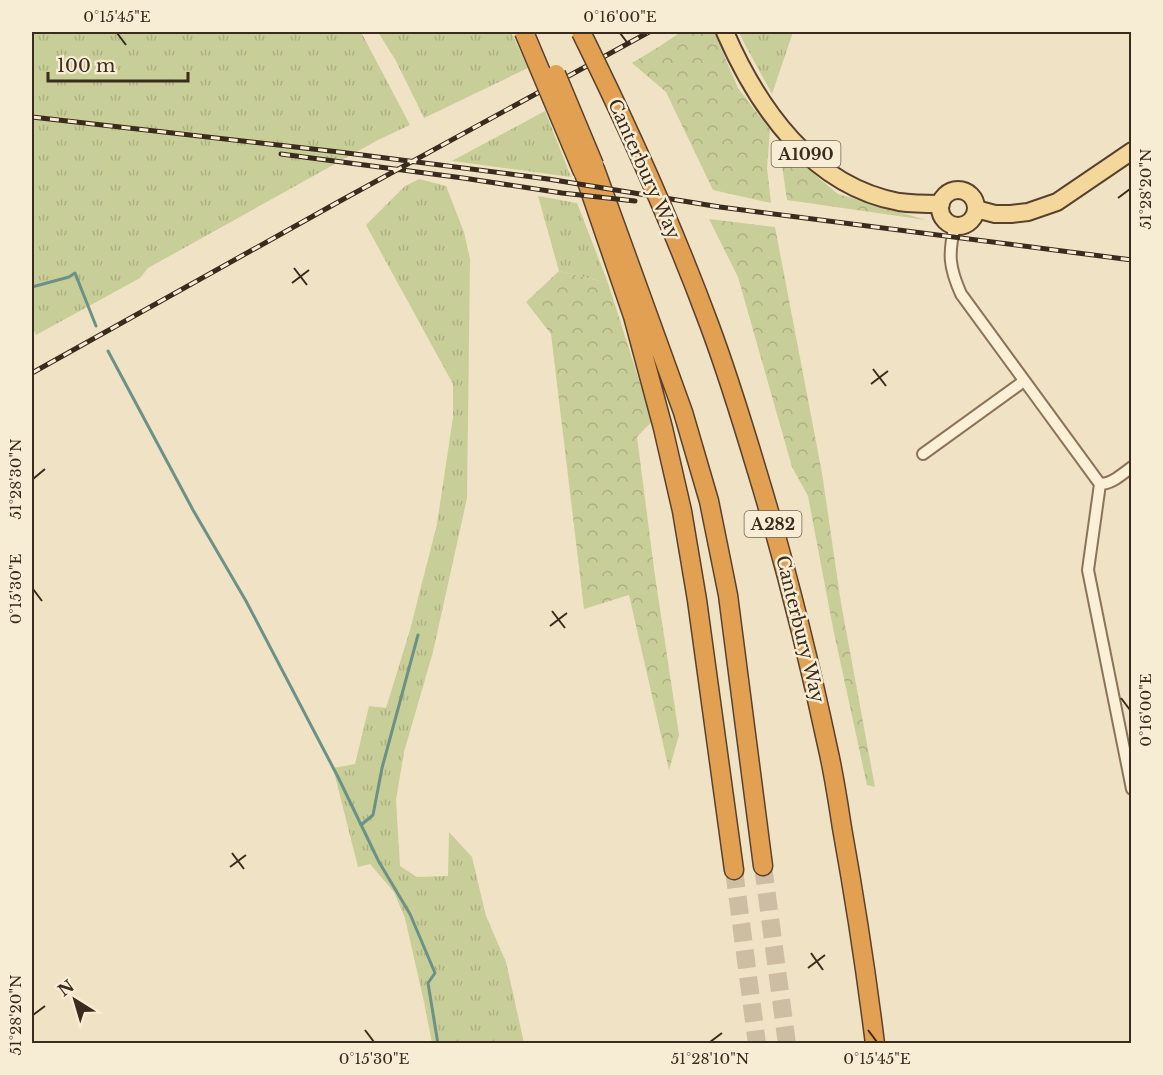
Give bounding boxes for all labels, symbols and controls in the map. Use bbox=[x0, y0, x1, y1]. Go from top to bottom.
text: 0°15'45"E bbox=[83, 7, 151, 26]
text: 0°16'00"E bbox=[583, 7, 657, 26]
scale bar bbox=[48, 45, 188, 83]
text: 100 m bbox=[57, 55, 115, 77]
street label: Canterbury Way bbox=[603, 96, 685, 243]
road number: A1090 bbox=[772, 141, 840, 167]
text: 51°28'20"N bbox=[1136, 149, 1155, 229]
text: 51°28'30"N bbox=[6, 439, 25, 519]
road number: A282 bbox=[744, 511, 802, 537]
street label: Canterbury Way bbox=[771, 553, 829, 705]
text: 0°15'30"E bbox=[6, 554, 25, 624]
text: 0°16'00"E bbox=[1136, 673, 1155, 747]
north arrow bbox=[45, 970, 105, 1030]
text: 51°28'20"N bbox=[6, 975, 25, 1055]
text: N bbox=[54, 976, 78, 1001]
text: 0°15'30"E bbox=[339, 1049, 409, 1068]
text: 51°28'10"N bbox=[671, 1049, 749, 1068]
text: 0°15'45"E bbox=[843, 1049, 911, 1068]

